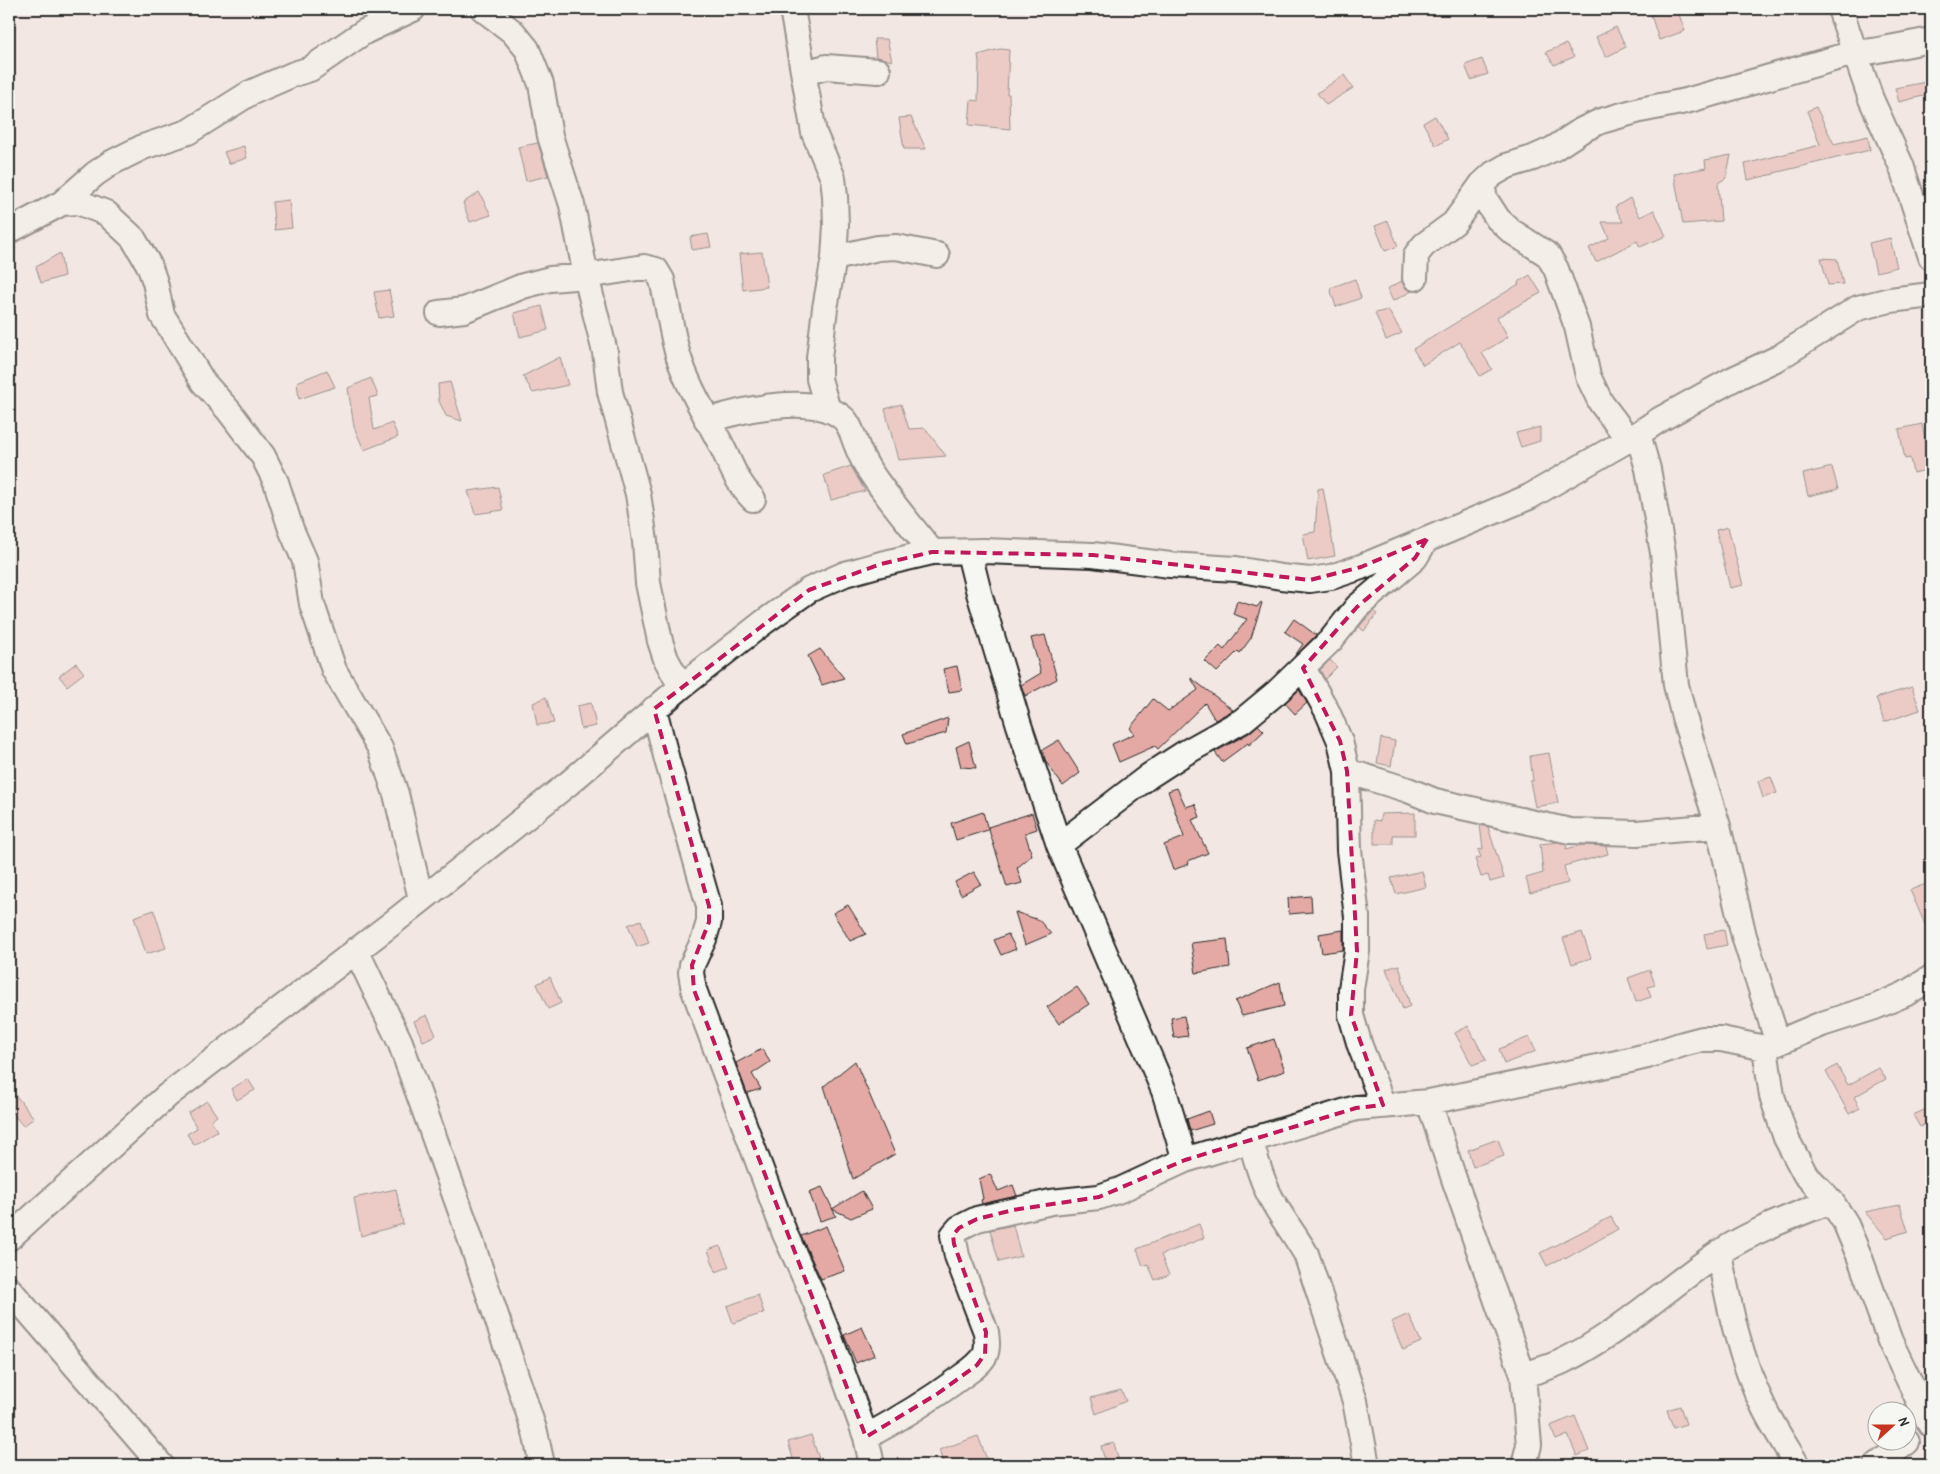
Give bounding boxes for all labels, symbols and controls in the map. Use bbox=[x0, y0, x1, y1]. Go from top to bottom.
north arrow bbox=[1868, 1402, 1918, 1452]
text: N bbox=[1894, 1414, 1915, 1429]

